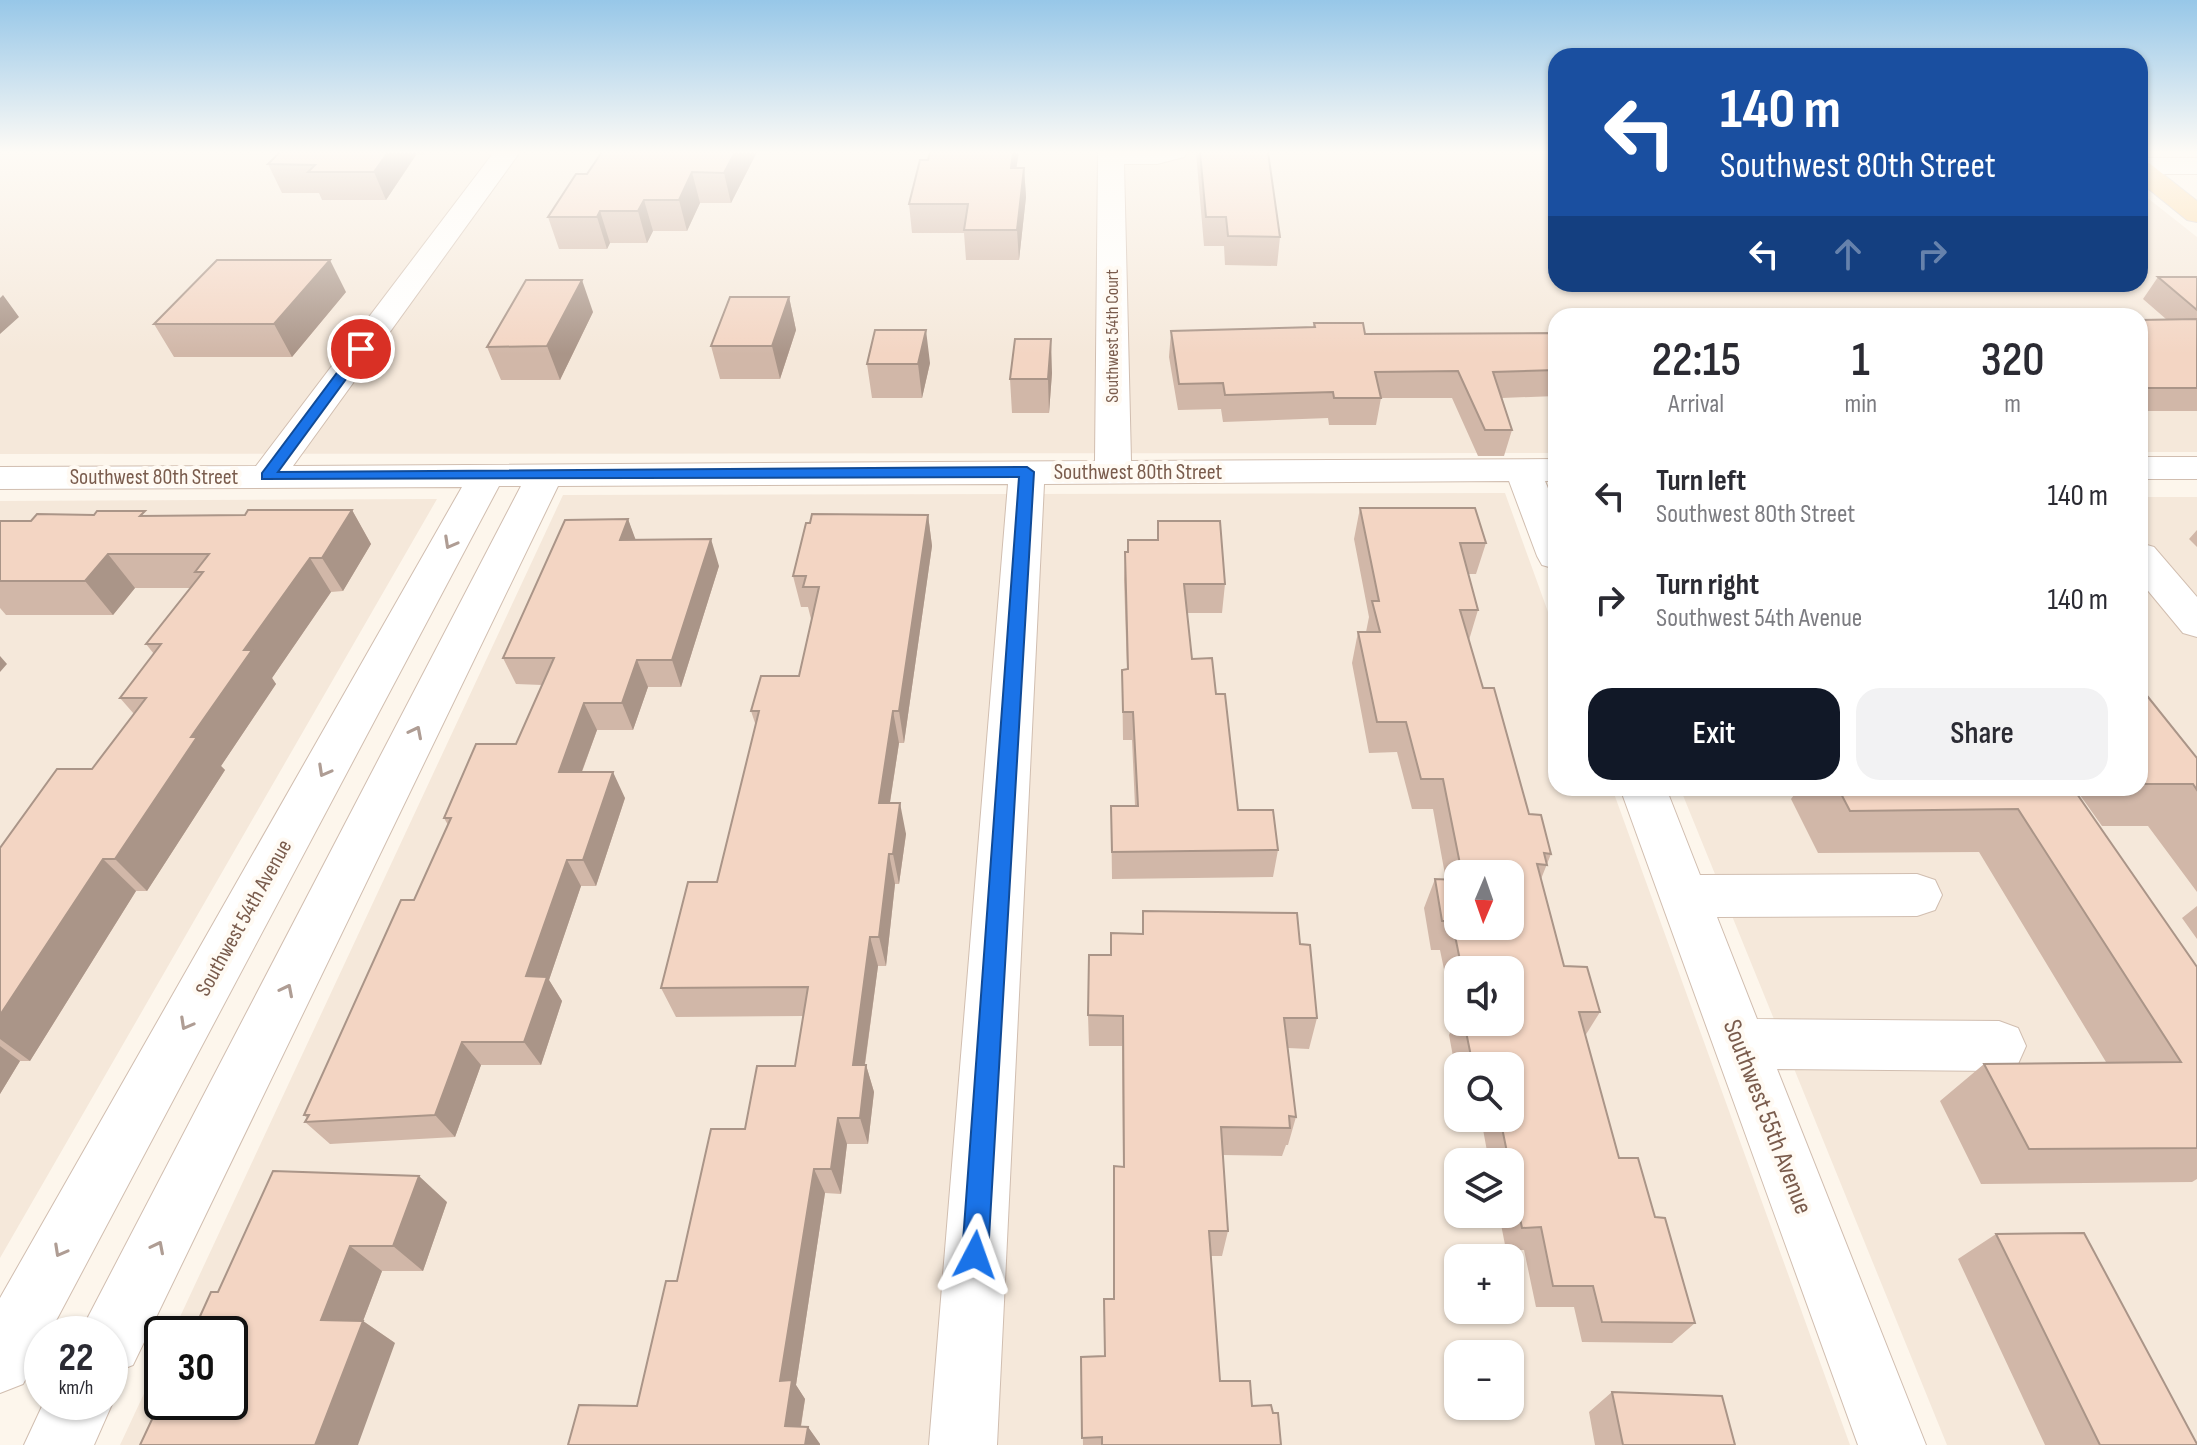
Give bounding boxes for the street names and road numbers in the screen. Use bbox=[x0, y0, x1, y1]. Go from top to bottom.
street label: Southwest 54th Court bbox=[1102, 269, 1123, 403]
street label: Southwest 80th Street bbox=[1054, 459, 1223, 486]
street label: Southwest 80th Street bbox=[70, 464, 239, 491]
street label: Southwest 54th Avenue bbox=[190, 835, 298, 1001]
street label: Southwest 55th Avenue bbox=[1716, 1015, 1818, 1219]

